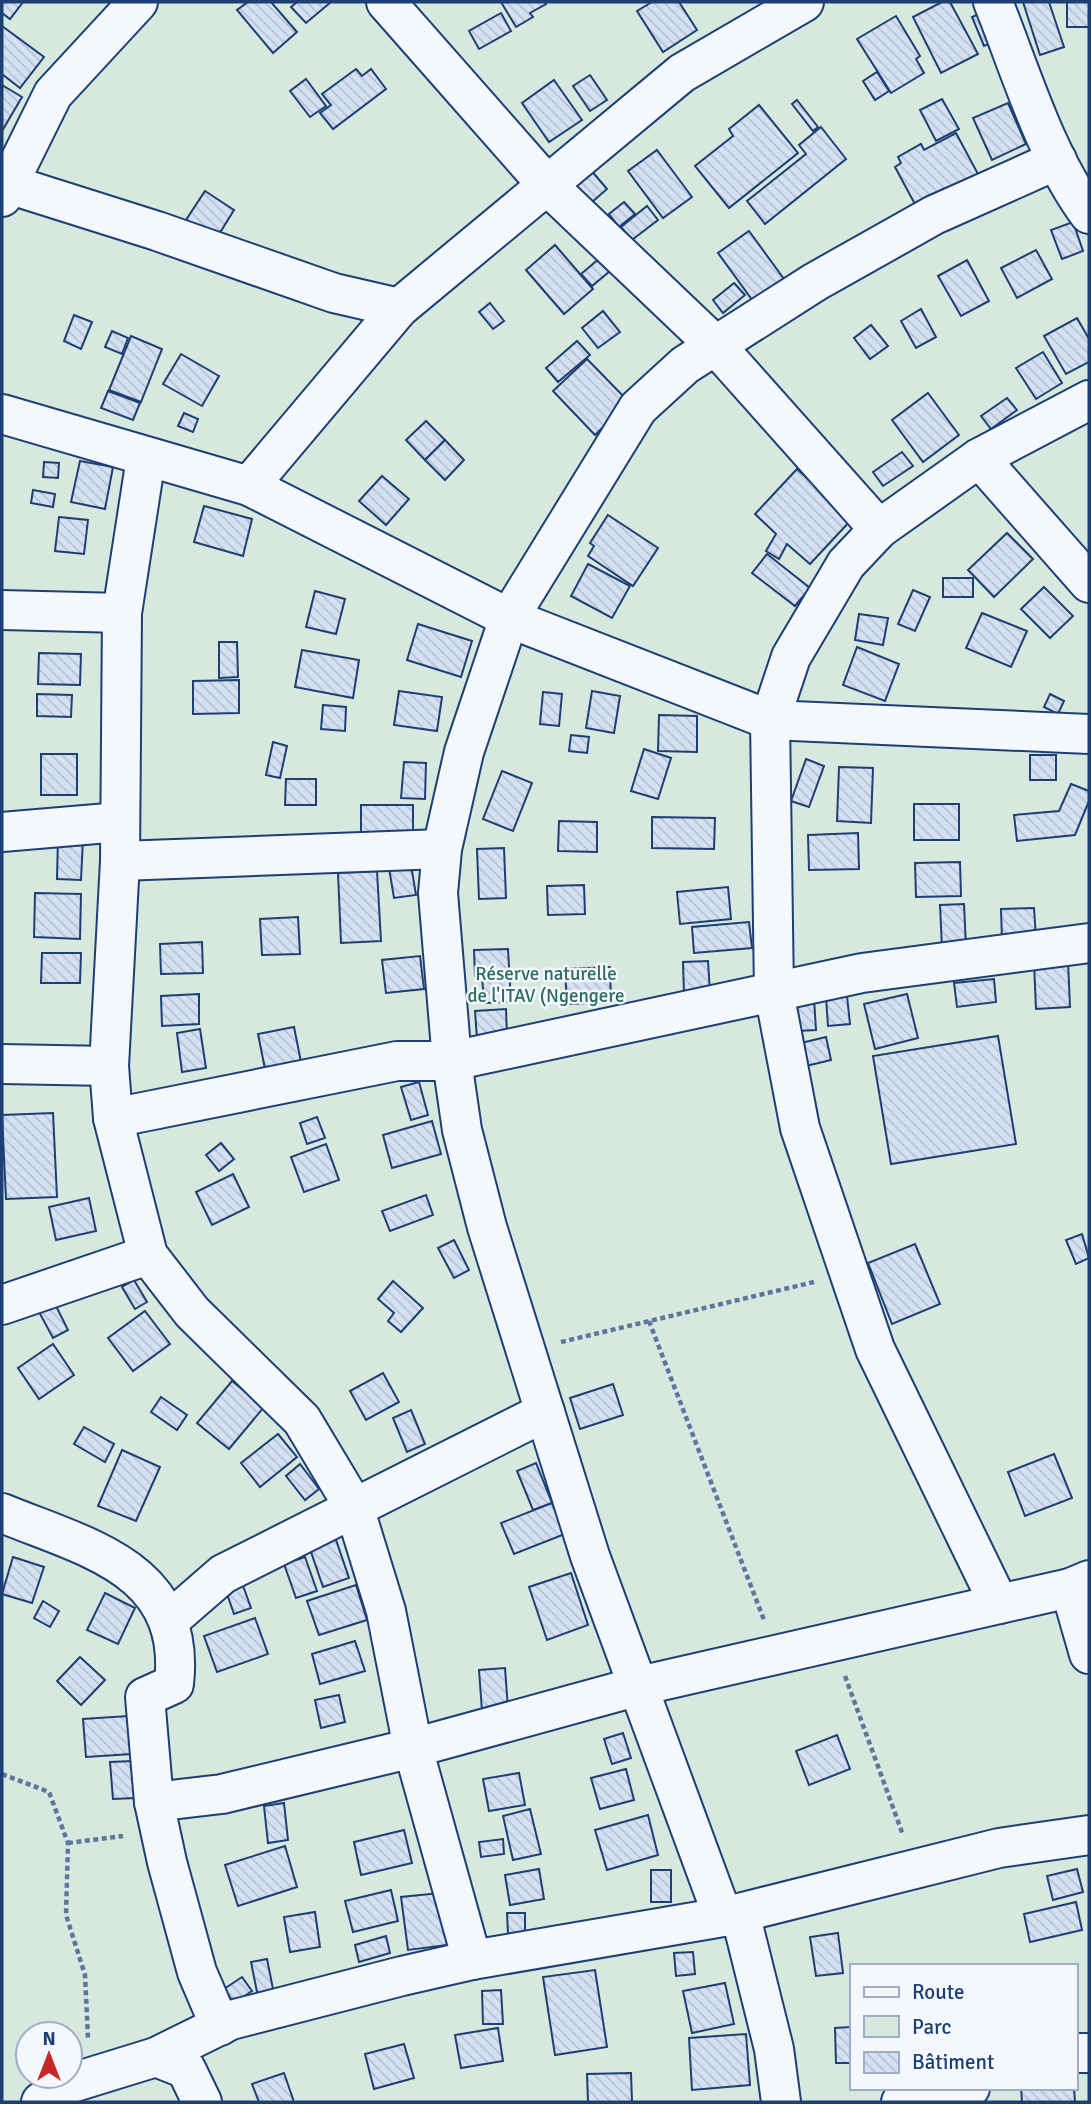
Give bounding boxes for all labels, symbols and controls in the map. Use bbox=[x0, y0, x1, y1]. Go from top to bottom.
park label: Réserve naturelle de l'ITAV (Ngengere bbox=[468, 962, 624, 1008]
legend bbox=[850, 1964, 1077, 2090]
text: Route bbox=[912, 1979, 964, 2005]
text: Parc bbox=[912, 2014, 951, 2040]
north arrow bbox=[14, 2020, 84, 2090]
text: N bbox=[42, 2027, 56, 2051]
text: Bâtiment bbox=[912, 2049, 994, 2075]

